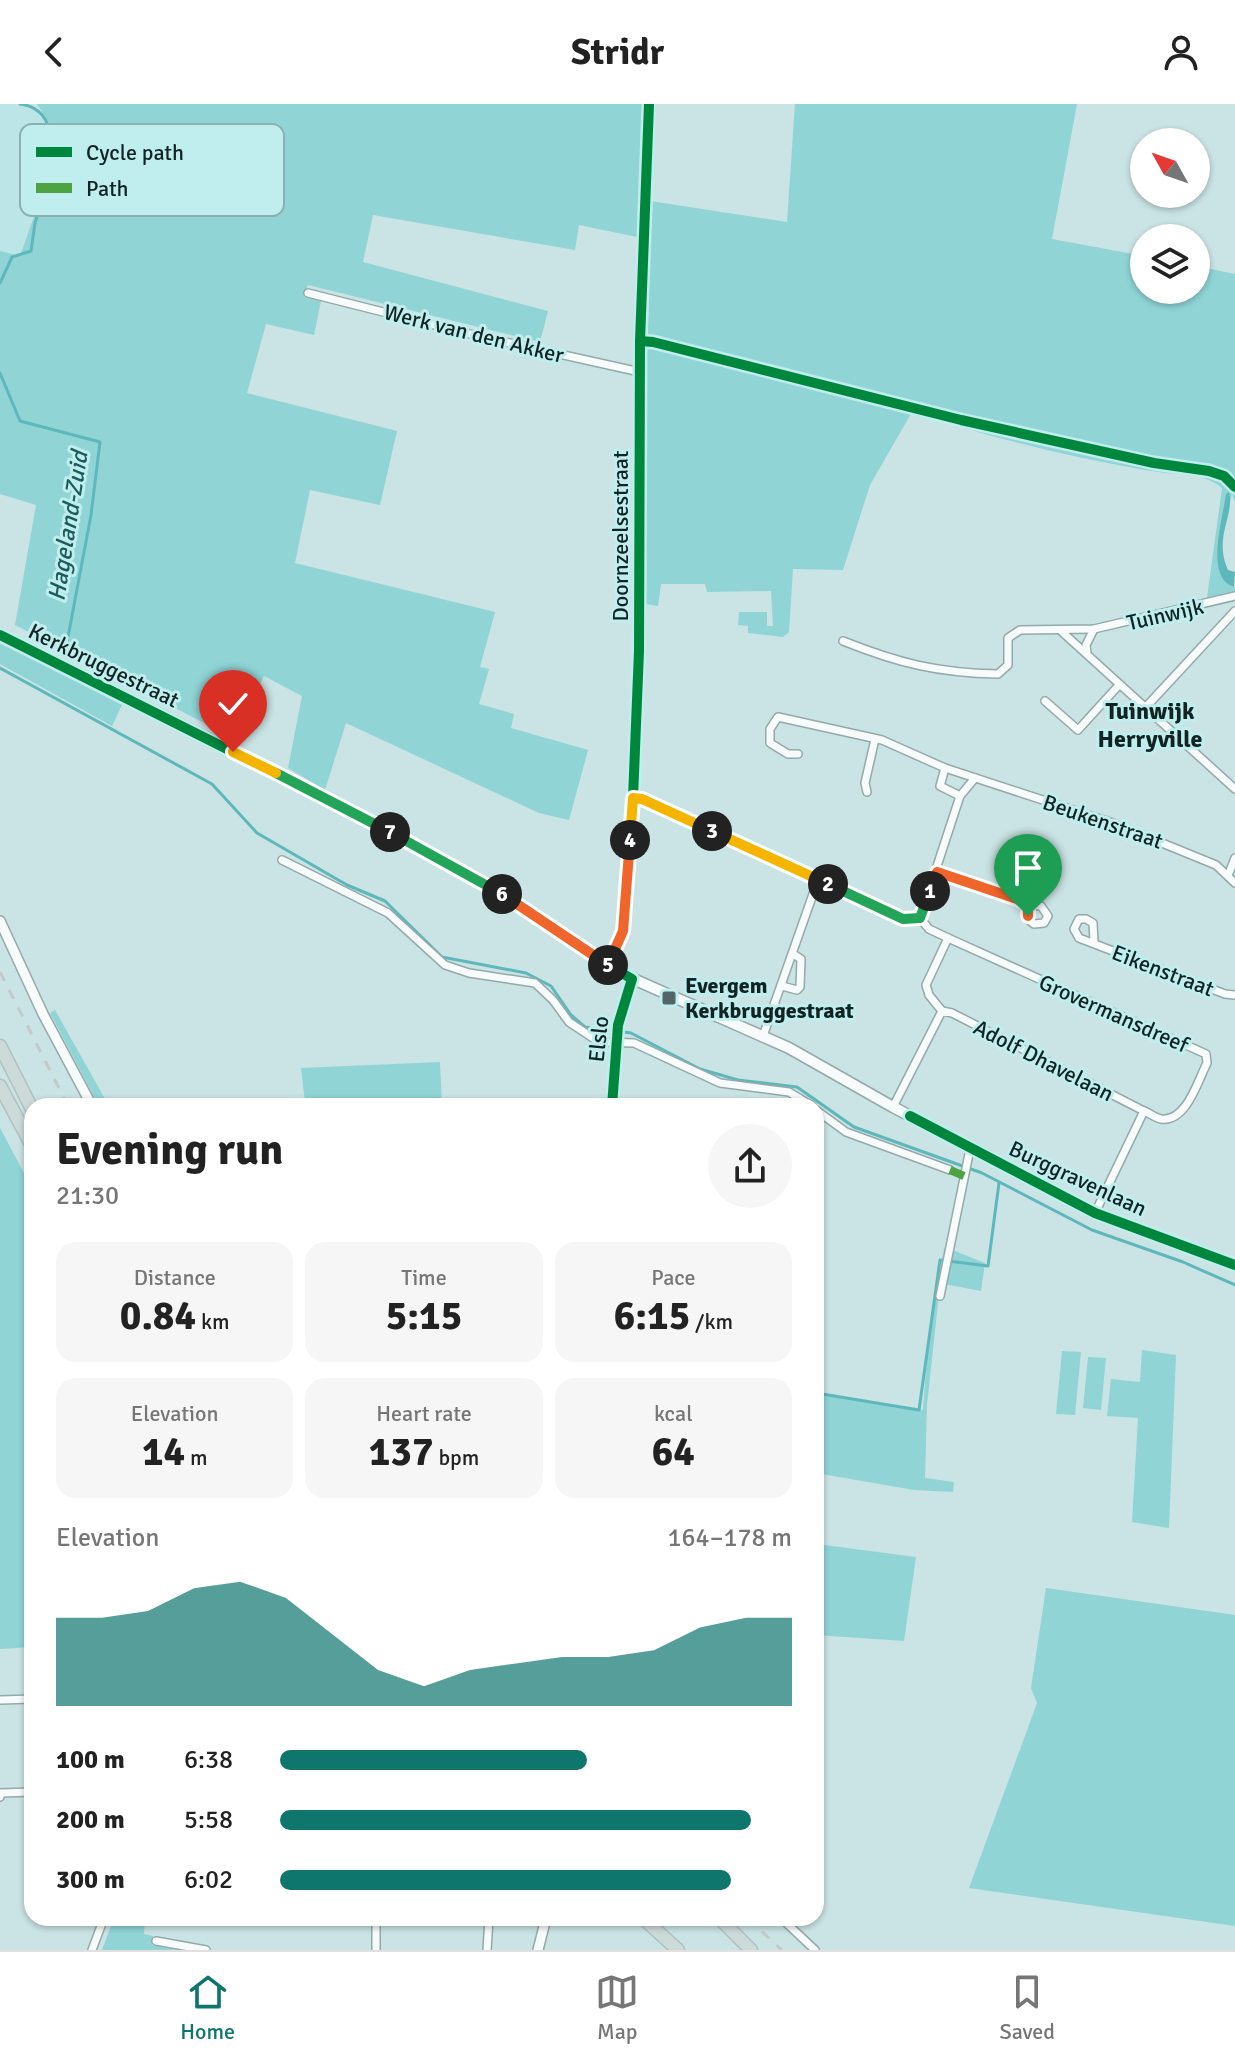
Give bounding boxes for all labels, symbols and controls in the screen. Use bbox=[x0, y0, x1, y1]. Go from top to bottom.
icon: back bbox=[32, 30, 76, 74]
text: Stridr bbox=[571, 30, 664, 75]
icon: person bbox=[1159, 30, 1203, 74]
legend bbox=[20, 124, 284, 216]
north arrow bbox=[1130, 128, 1210, 208]
map controls bbox=[1130, 128, 1210, 304]
text: Cycle path bbox=[86, 139, 184, 166]
text: Path bbox=[86, 175, 129, 202]
button: layers bbox=[1130, 224, 1210, 304]
street label: Werk van den Akker bbox=[381, 298, 567, 369]
water label: Hageland-Zuid bbox=[41, 446, 95, 603]
street label: Doornzeelsestraat bbox=[607, 450, 634, 621]
street label: Tuinwijk bbox=[1124, 593, 1206, 636]
street label: Kerkbruggestraat bbox=[24, 617, 184, 714]
pin bbox=[199, 670, 267, 752]
icon: check bbox=[211, 682, 255, 726]
district label: Tuinwijk Herryville bbox=[1098, 696, 1202, 754]
street label: Beukenstraat bbox=[1039, 788, 1167, 855]
pin: 3 bbox=[692, 811, 732, 851]
pin: 7 bbox=[370, 812, 410, 852]
text: 3 bbox=[706, 817, 718, 844]
text: 7 bbox=[384, 818, 396, 845]
pin: 4 bbox=[610, 820, 650, 860]
text: 4 bbox=[624, 826, 636, 853]
pin bbox=[994, 834, 1062, 916]
icon: arrive bbox=[1006, 846, 1050, 890]
pin: 2 bbox=[808, 864, 848, 904]
text: 2 bbox=[822, 870, 834, 897]
pin: 1 bbox=[910, 871, 950, 911]
pin: 6 bbox=[482, 874, 522, 914]
text: 1 bbox=[924, 877, 936, 904]
text: 6 bbox=[496, 880, 508, 907]
street label: Eikenstraat bbox=[1108, 939, 1218, 1002]
pin: 5 bbox=[588, 945, 628, 985]
text: 5 bbox=[602, 951, 614, 978]
street label: Grovermansdreef bbox=[1035, 968, 1194, 1059]
place label: Evergem Kerkbruggestraat bbox=[685, 972, 854, 1024]
marker: Evergem Kerkbruggestraat bbox=[660, 989, 678, 1007]
street label: Adolf Dhavelaan bbox=[969, 1014, 1118, 1107]
street label: Elslo bbox=[583, 1015, 614, 1063]
text: Evening run bbox=[56, 1123, 283, 1177]
button: share bbox=[708, 1124, 792, 1208]
street label: Burggravenlaan bbox=[1005, 1135, 1151, 1222]
text: 21:30 bbox=[56, 1180, 119, 1212]
text: Distance bbox=[134, 1264, 216, 1291]
text: Time bbox=[401, 1264, 447, 1291]
text: Pace bbox=[651, 1264, 695, 1291]
text: 0.84 bbox=[120, 1291, 196, 1341]
text: 5:15 bbox=[386, 1291, 462, 1341]
text: 6:15 bbox=[614, 1291, 690, 1341]
text: km bbox=[196, 1308, 230, 1335]
text: /km bbox=[690, 1308, 733, 1335]
text: Elevation bbox=[131, 1400, 218, 1427]
text: Heart rate bbox=[376, 1400, 472, 1427]
text: kcal bbox=[654, 1400, 693, 1427]
text: 14 bbox=[142, 1427, 185, 1477]
text: 137 bbox=[369, 1427, 434, 1477]
text: 64 bbox=[652, 1427, 695, 1477]
text: m bbox=[185, 1444, 207, 1471]
text: bpm bbox=[434, 1444, 479, 1471]
text: Elevation bbox=[56, 1522, 160, 1554]
text: 164–178 m bbox=[668, 1522, 792, 1554]
text: 100 m bbox=[56, 1744, 125, 1776]
text: 6:38 bbox=[184, 1744, 233, 1776]
text: 200 m bbox=[56, 1804, 125, 1836]
text: 5:58 bbox=[184, 1804, 233, 1836]
text: 300 m bbox=[56, 1864, 125, 1896]
text: 6:02 bbox=[184, 1864, 233, 1896]
tab: Home bbox=[180, 1970, 235, 2045]
tab: Map bbox=[595, 1970, 639, 2045]
tab: Saved bbox=[999, 1970, 1055, 2045]

